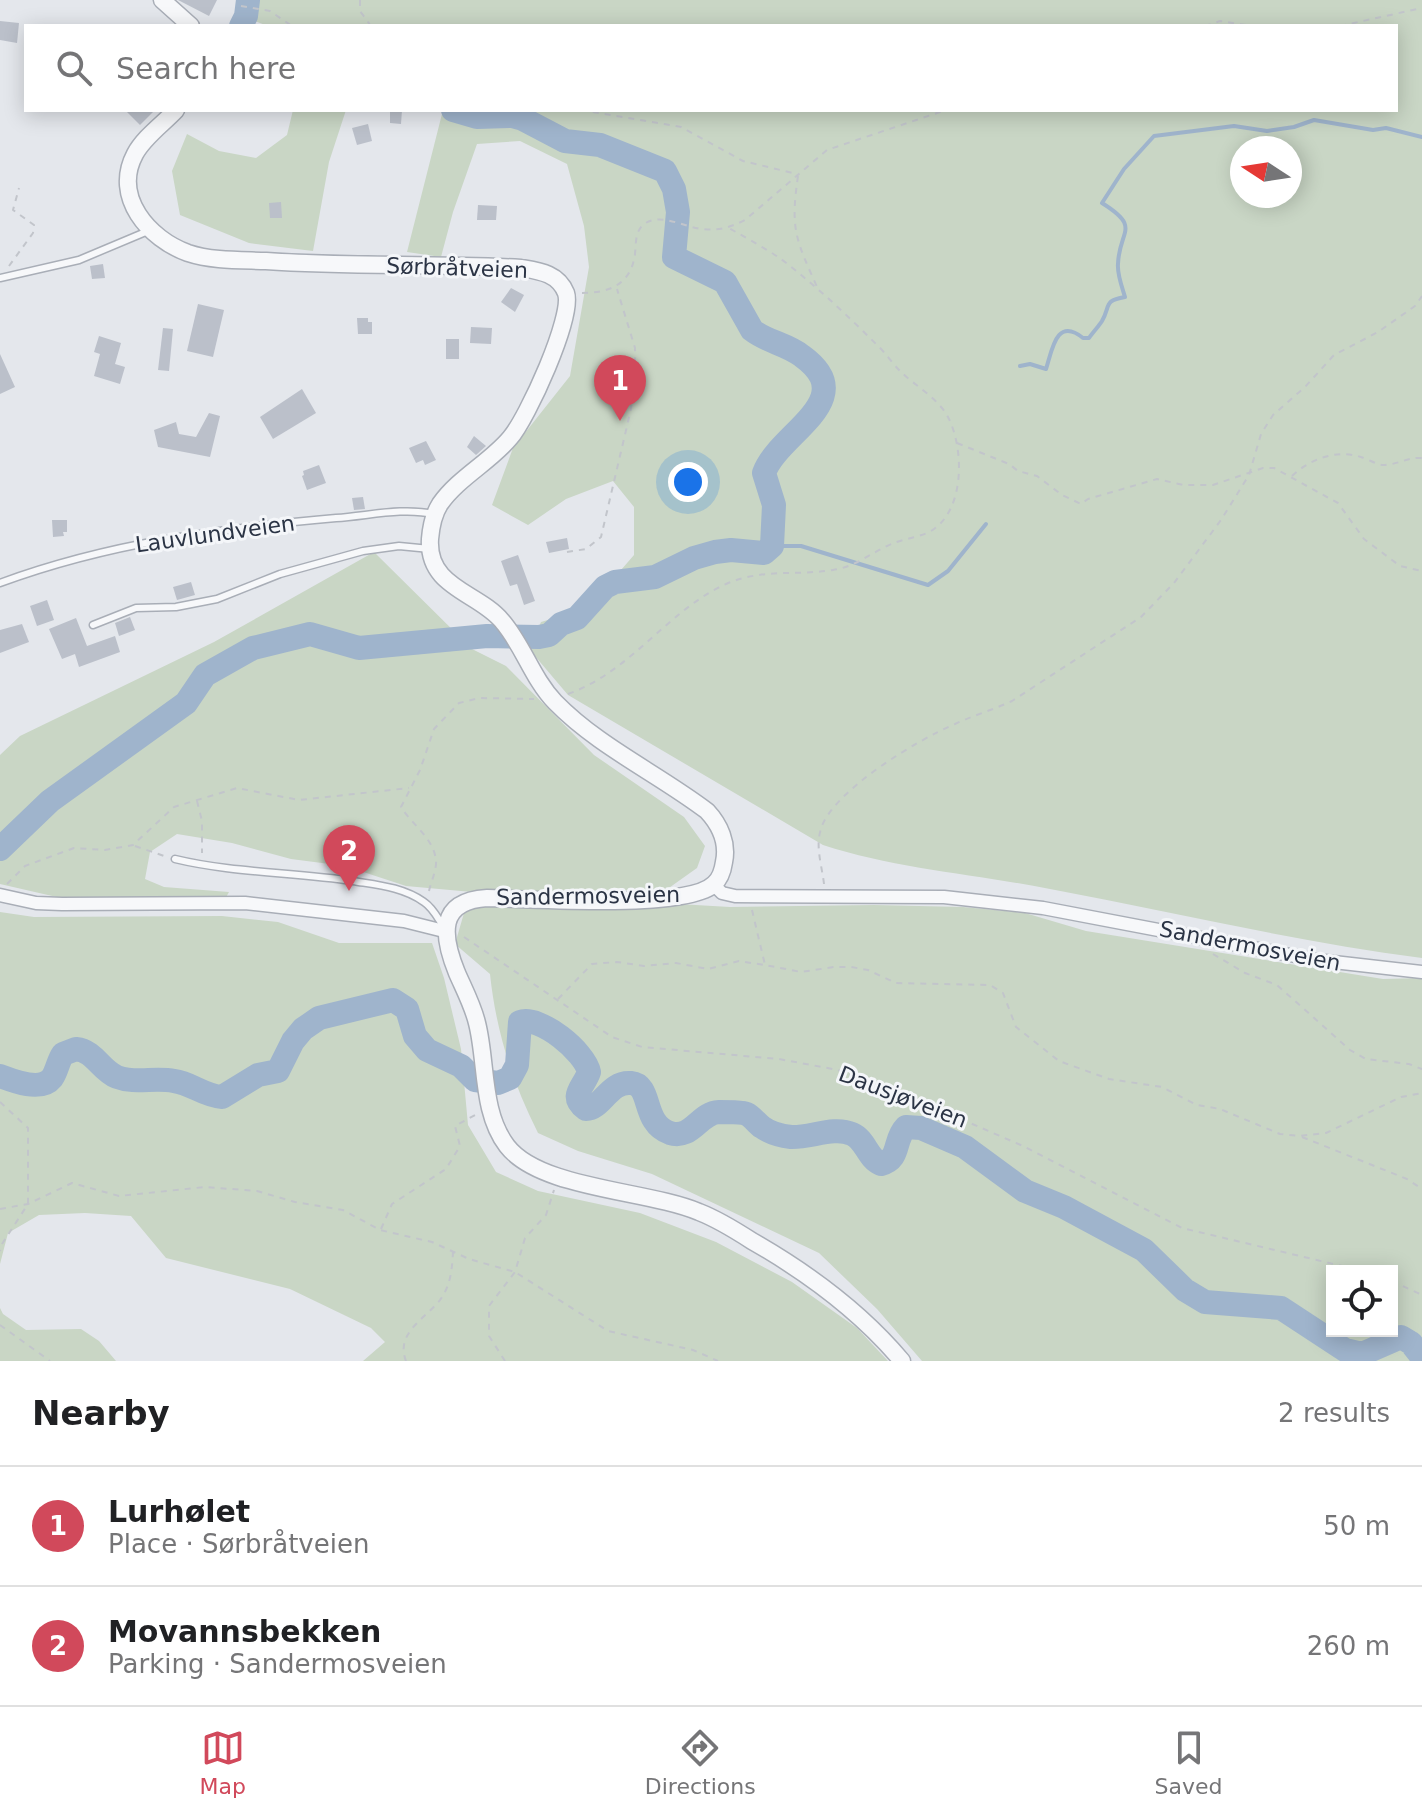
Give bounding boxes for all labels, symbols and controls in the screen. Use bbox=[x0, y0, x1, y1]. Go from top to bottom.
search box bbox=[24, 24, 1398, 112]
icon: search bbox=[52, 46, 96, 90]
text: Search here bbox=[116, 51, 296, 86]
north arrow bbox=[1230, 136, 1302, 208]
street label: Sørbråtveien bbox=[386, 253, 528, 283]
pin: 1 bbox=[594, 355, 646, 421]
your location bbox=[668, 462, 708, 502]
street label: Lauvlundveien bbox=[134, 510, 296, 558]
pin: 2 bbox=[323, 825, 375, 891]
street label: Sandermosveien bbox=[496, 882, 680, 910]
street label: Sandermosveien bbox=[1157, 916, 1343, 976]
street label: Dausjøveien bbox=[835, 1061, 971, 1133]
map controls bbox=[1326, 1265, 1398, 1337]
button: locate bbox=[1326, 1265, 1398, 1337]
text: Nearby bbox=[32, 1393, 170, 1433]
text: 2 results bbox=[1278, 1398, 1390, 1428]
text: Lurhølet bbox=[108, 1494, 250, 1529]
text: 1 bbox=[49, 1511, 67, 1541]
text: 50 m bbox=[1323, 1511, 1390, 1541]
text: Place · Sørbråtveien bbox=[108, 1529, 369, 1559]
text: Movannsbekken bbox=[108, 1614, 381, 1649]
text: 2 bbox=[49, 1631, 67, 1661]
text: 260 m bbox=[1307, 1631, 1390, 1661]
text: Parking · Sandermosveien bbox=[108, 1649, 447, 1679]
tab: Map bbox=[199, 1726, 246, 1799]
tab: Directions bbox=[645, 1726, 756, 1799]
tab: Saved bbox=[1155, 1726, 1223, 1799]

